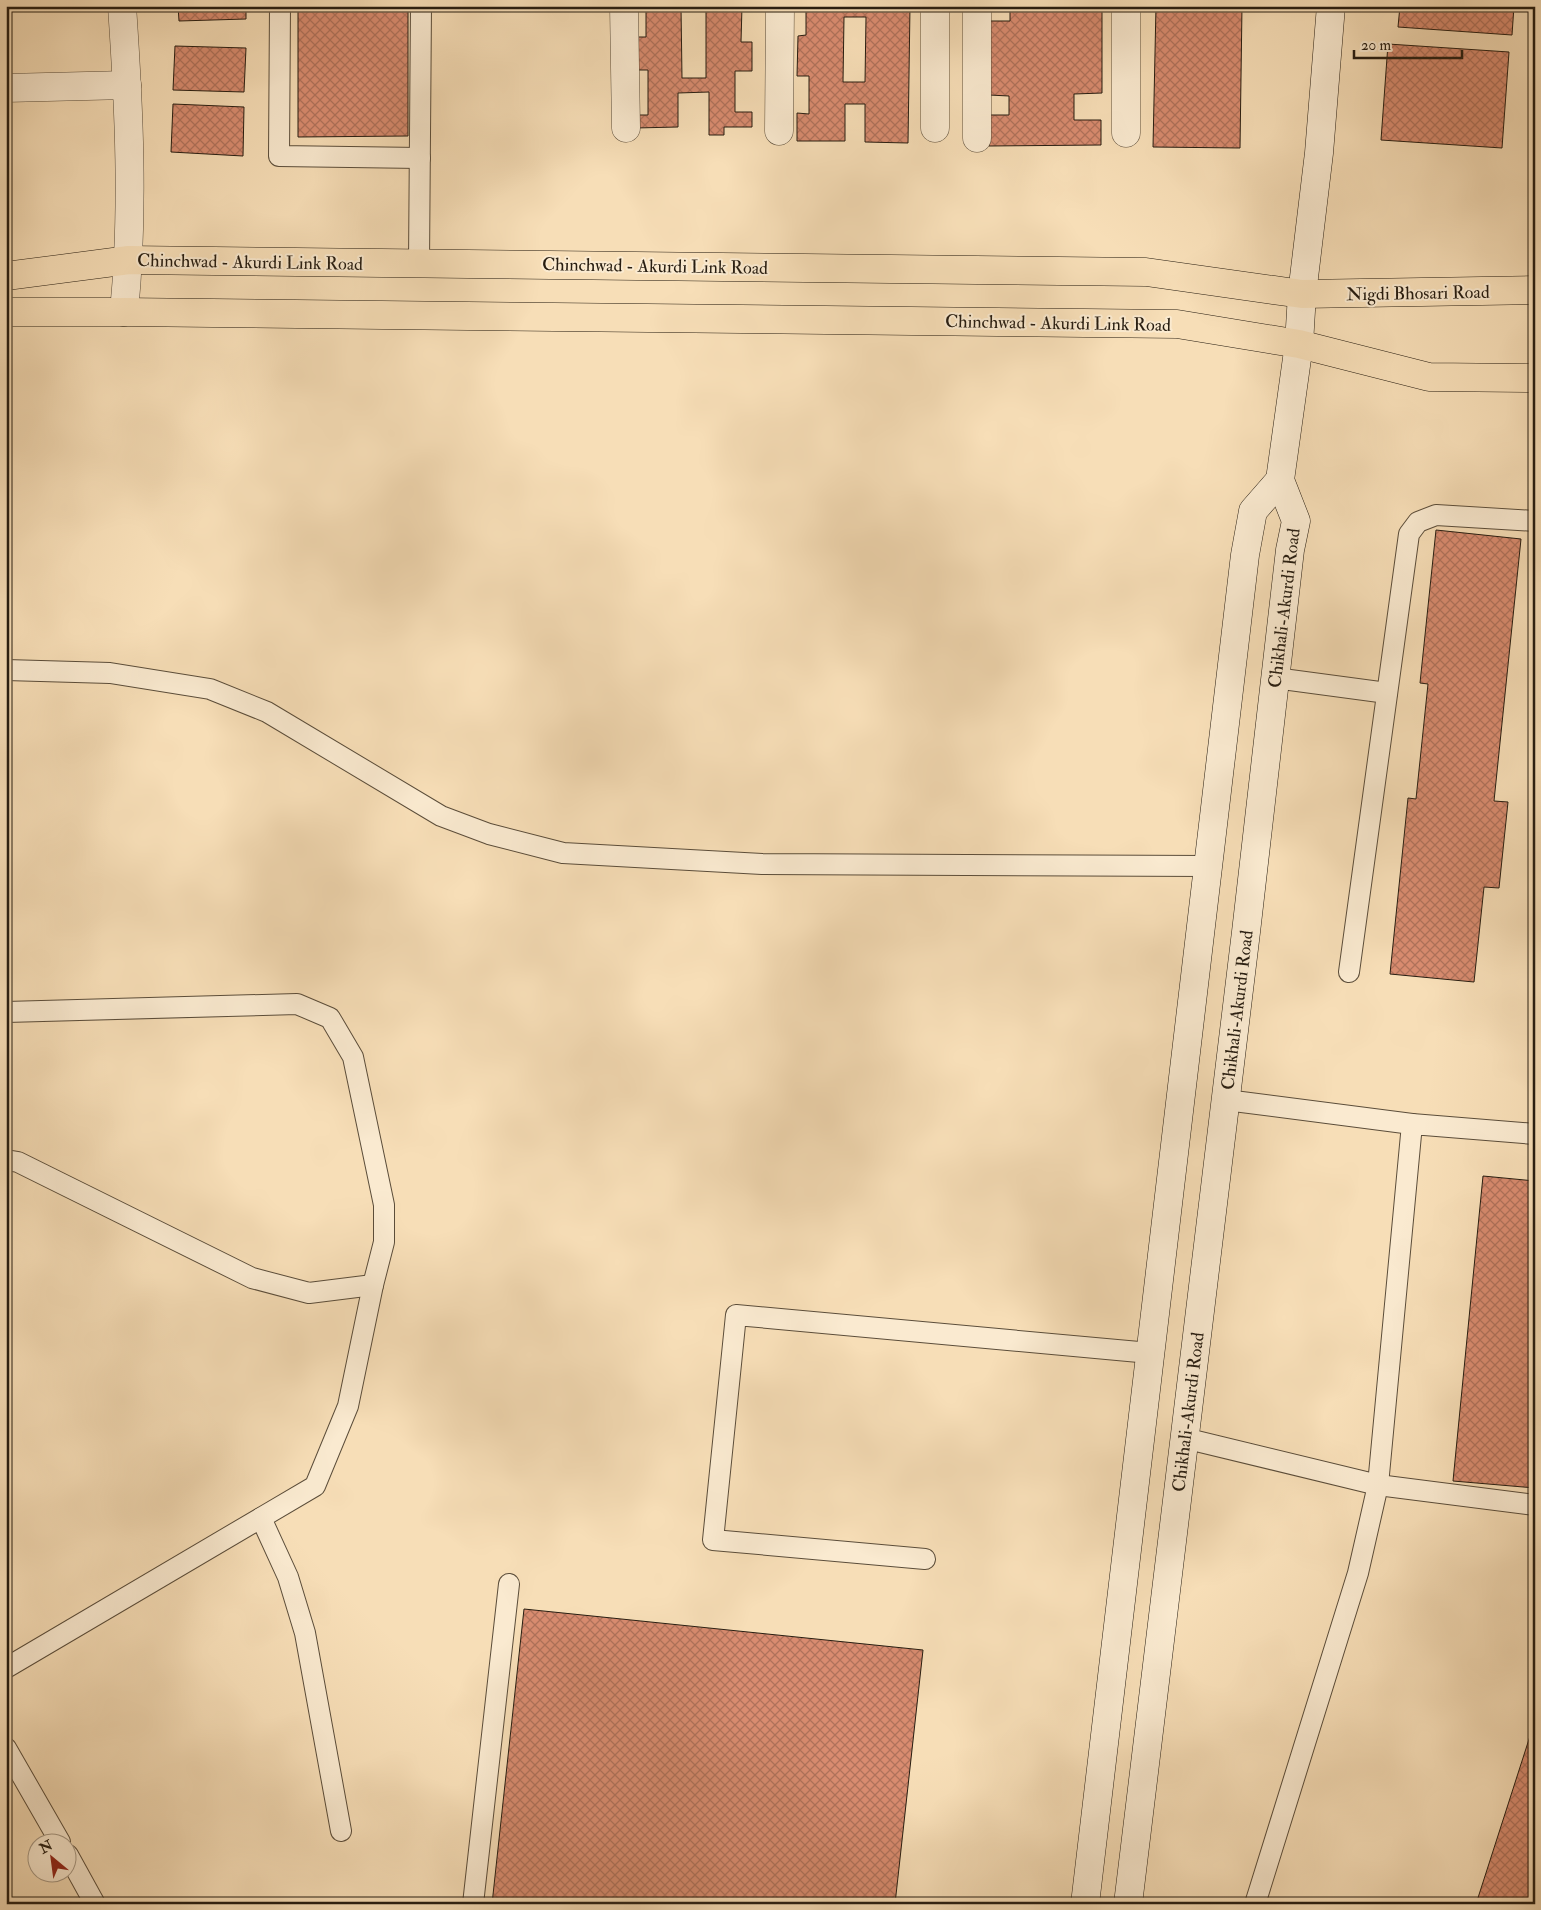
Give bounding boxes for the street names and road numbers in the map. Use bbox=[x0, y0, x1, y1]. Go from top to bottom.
street label: Chinchwad - Akurdi Link Road bbox=[137, 249, 363, 276]
street label: Chinchwad - Akurdi Link Road bbox=[542, 253, 768, 280]
street label: Nigdi Bhosari Road bbox=[1346, 281, 1490, 306]
street label: Chinchwad - Akurdi Link Road bbox=[945, 310, 1171, 337]
street label: Chikhali-Akurdi Road bbox=[1263, 527, 1306, 689]
street label: Chikhali-Akurdi Road bbox=[1216, 929, 1259, 1091]
street label: Chikhali-Akurdi Road bbox=[1167, 1331, 1210, 1493]

